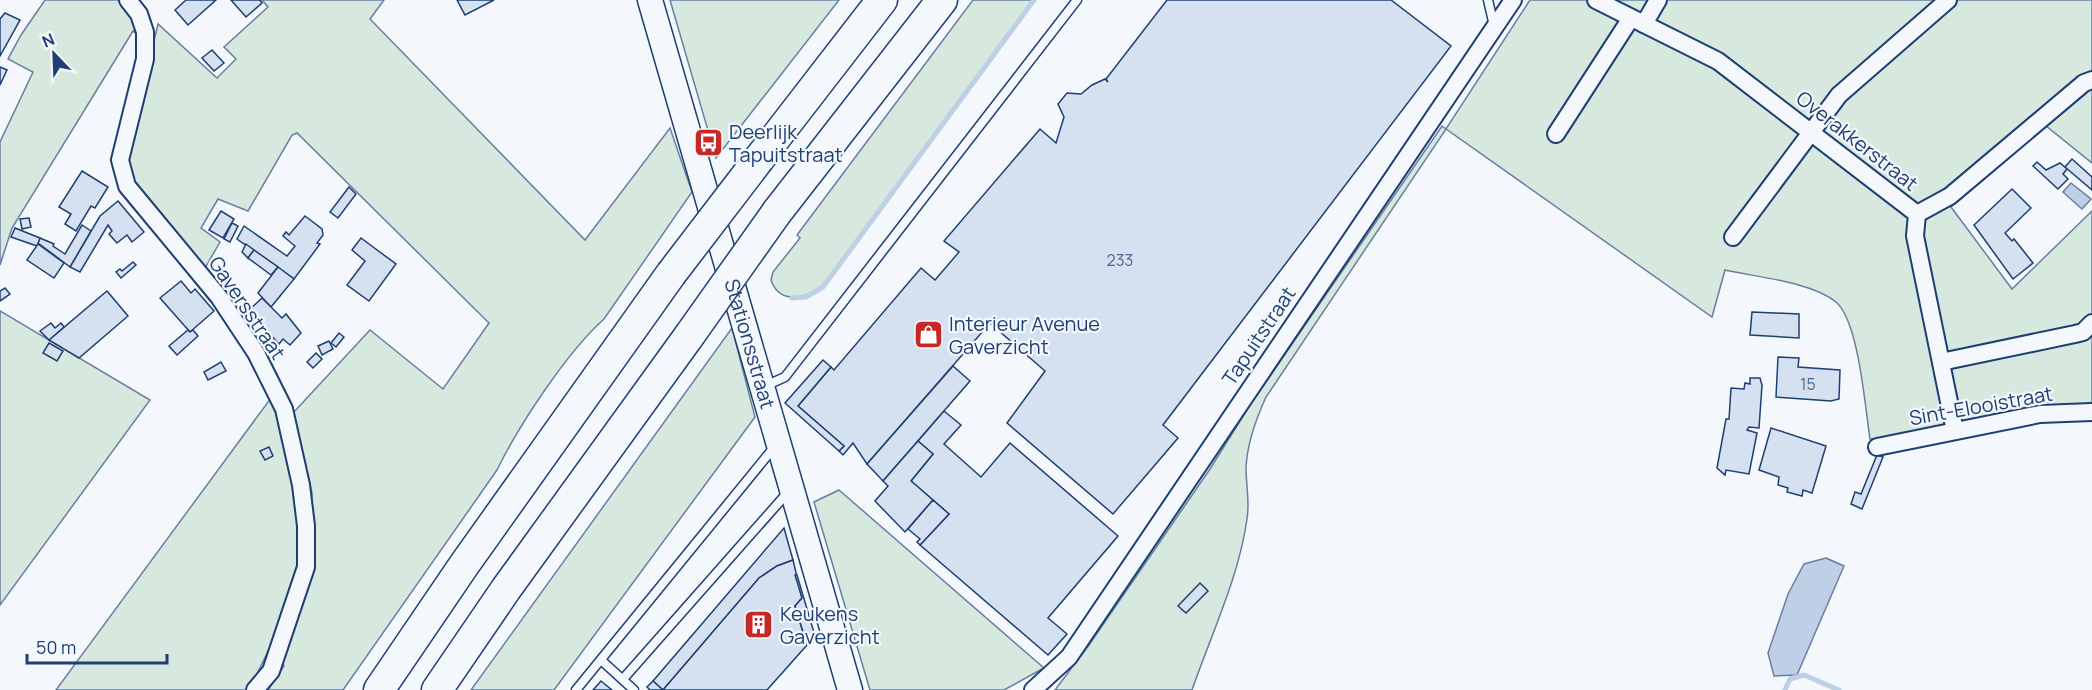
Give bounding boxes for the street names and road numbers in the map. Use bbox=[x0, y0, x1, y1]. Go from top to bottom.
street label: Overakkerstraat bbox=[1791, 85, 1924, 197]
street label: Gaversstraat bbox=[203, 251, 292, 365]
street label: Stationsstraat bbox=[719, 276, 782, 412]
street label: Tapuitstraat bbox=[1216, 281, 1302, 390]
street label: Sint-Elooistraat bbox=[1907, 380, 2055, 431]

